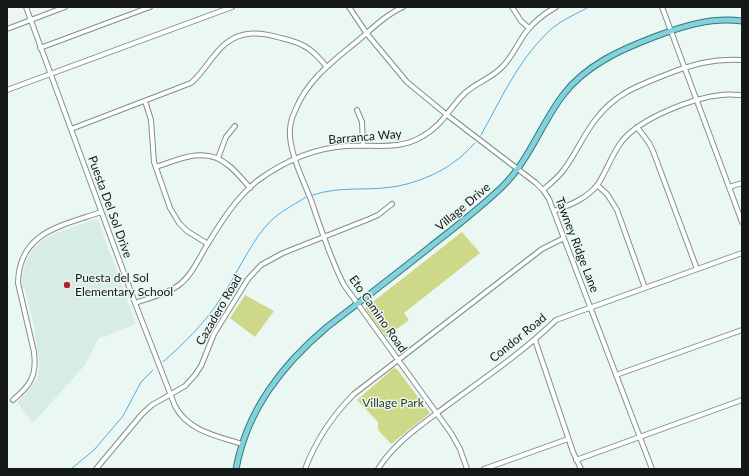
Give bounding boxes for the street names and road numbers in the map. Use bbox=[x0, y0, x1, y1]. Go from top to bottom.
street label: Barranca Way bbox=[328, 127, 402, 147]
street label: Puesta Del Sol Drive bbox=[85, 154, 135, 260]
street label: Village Drive bbox=[433, 180, 493, 234]
street label: Tawney Ridge Lane bbox=[552, 195, 602, 295]
street label: Cazadero Road bbox=[193, 272, 245, 348]
street label: Eto Camino Road bbox=[346, 273, 410, 355]
street label: Condor Road bbox=[487, 311, 549, 365]

